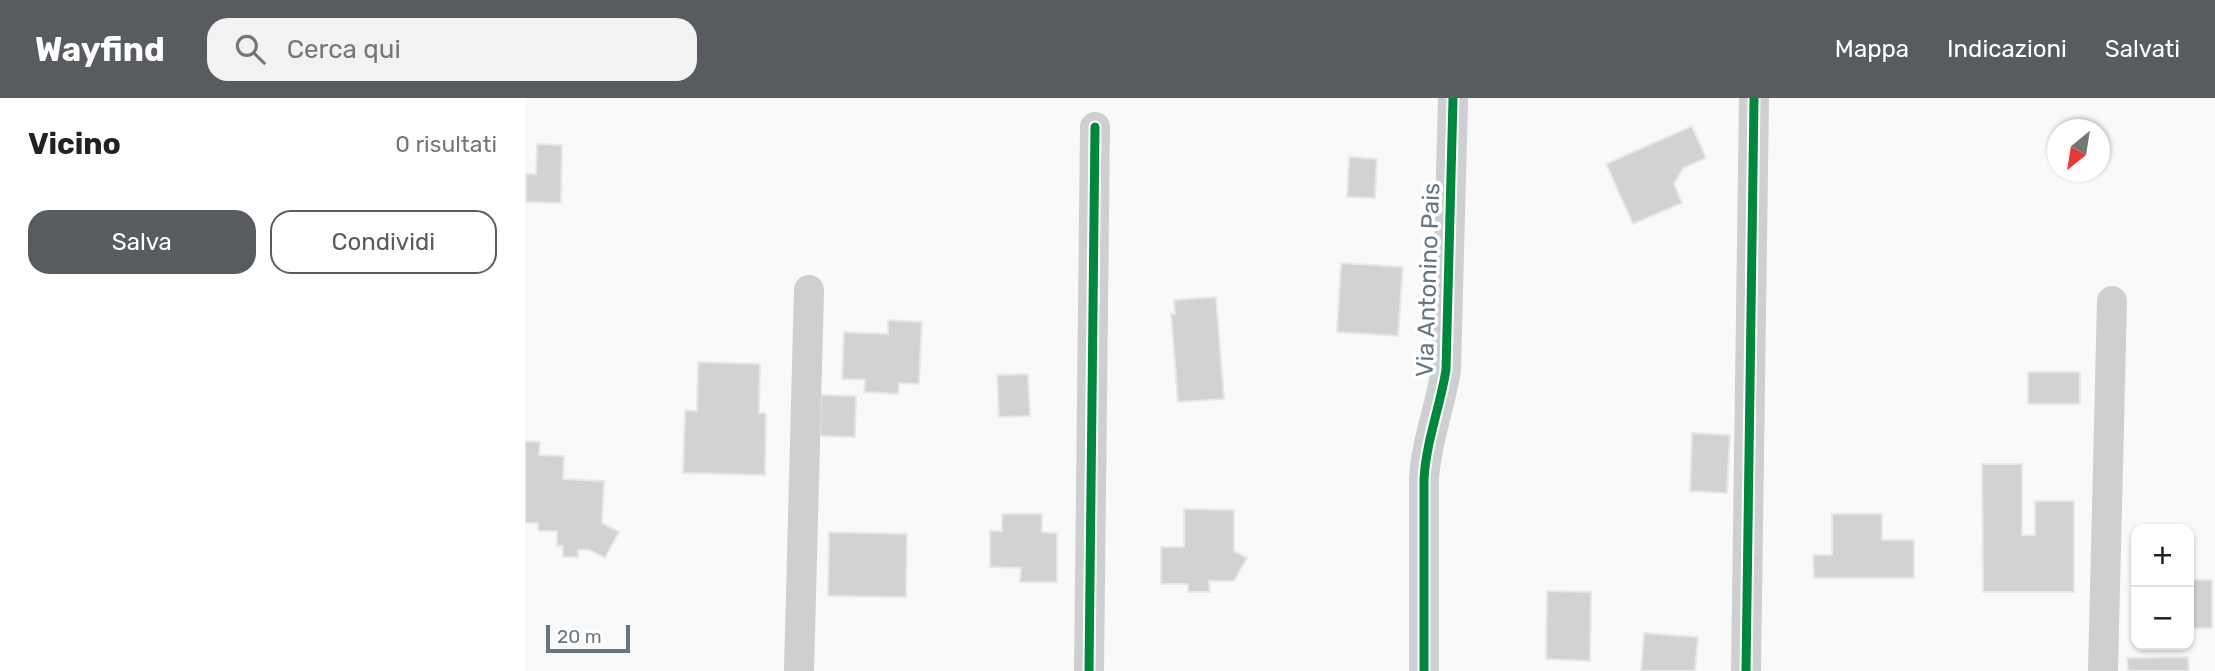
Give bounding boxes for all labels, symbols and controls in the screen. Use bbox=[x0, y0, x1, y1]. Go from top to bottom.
search box bbox=[207, 18, 697, 81]
text: Wayfind bbox=[35, 30, 165, 69]
icon: search bbox=[231, 30, 269, 68]
text: Cerca qui bbox=[287, 34, 401, 65]
text: Mappa bbox=[1835, 35, 1909, 63]
text: Indicazioni bbox=[1947, 35, 2067, 63]
text: Salvati bbox=[2105, 35, 2180, 63]
north arrow bbox=[2047, 119, 2110, 182]
text: Vicino bbox=[28, 126, 121, 162]
text: 0 risultati bbox=[395, 130, 497, 158]
street label: Via Antonino Pais bbox=[1411, 182, 1445, 378]
button: Salva bbox=[28, 210, 256, 274]
button: Condividi bbox=[270, 210, 497, 274]
map controls bbox=[2131, 524, 2194, 650]
button: + bbox=[2131, 524, 2194, 587]
button: − bbox=[2131, 587, 2194, 650]
scale bar bbox=[546, 622, 630, 654]
text: 20 m bbox=[557, 625, 602, 648]

